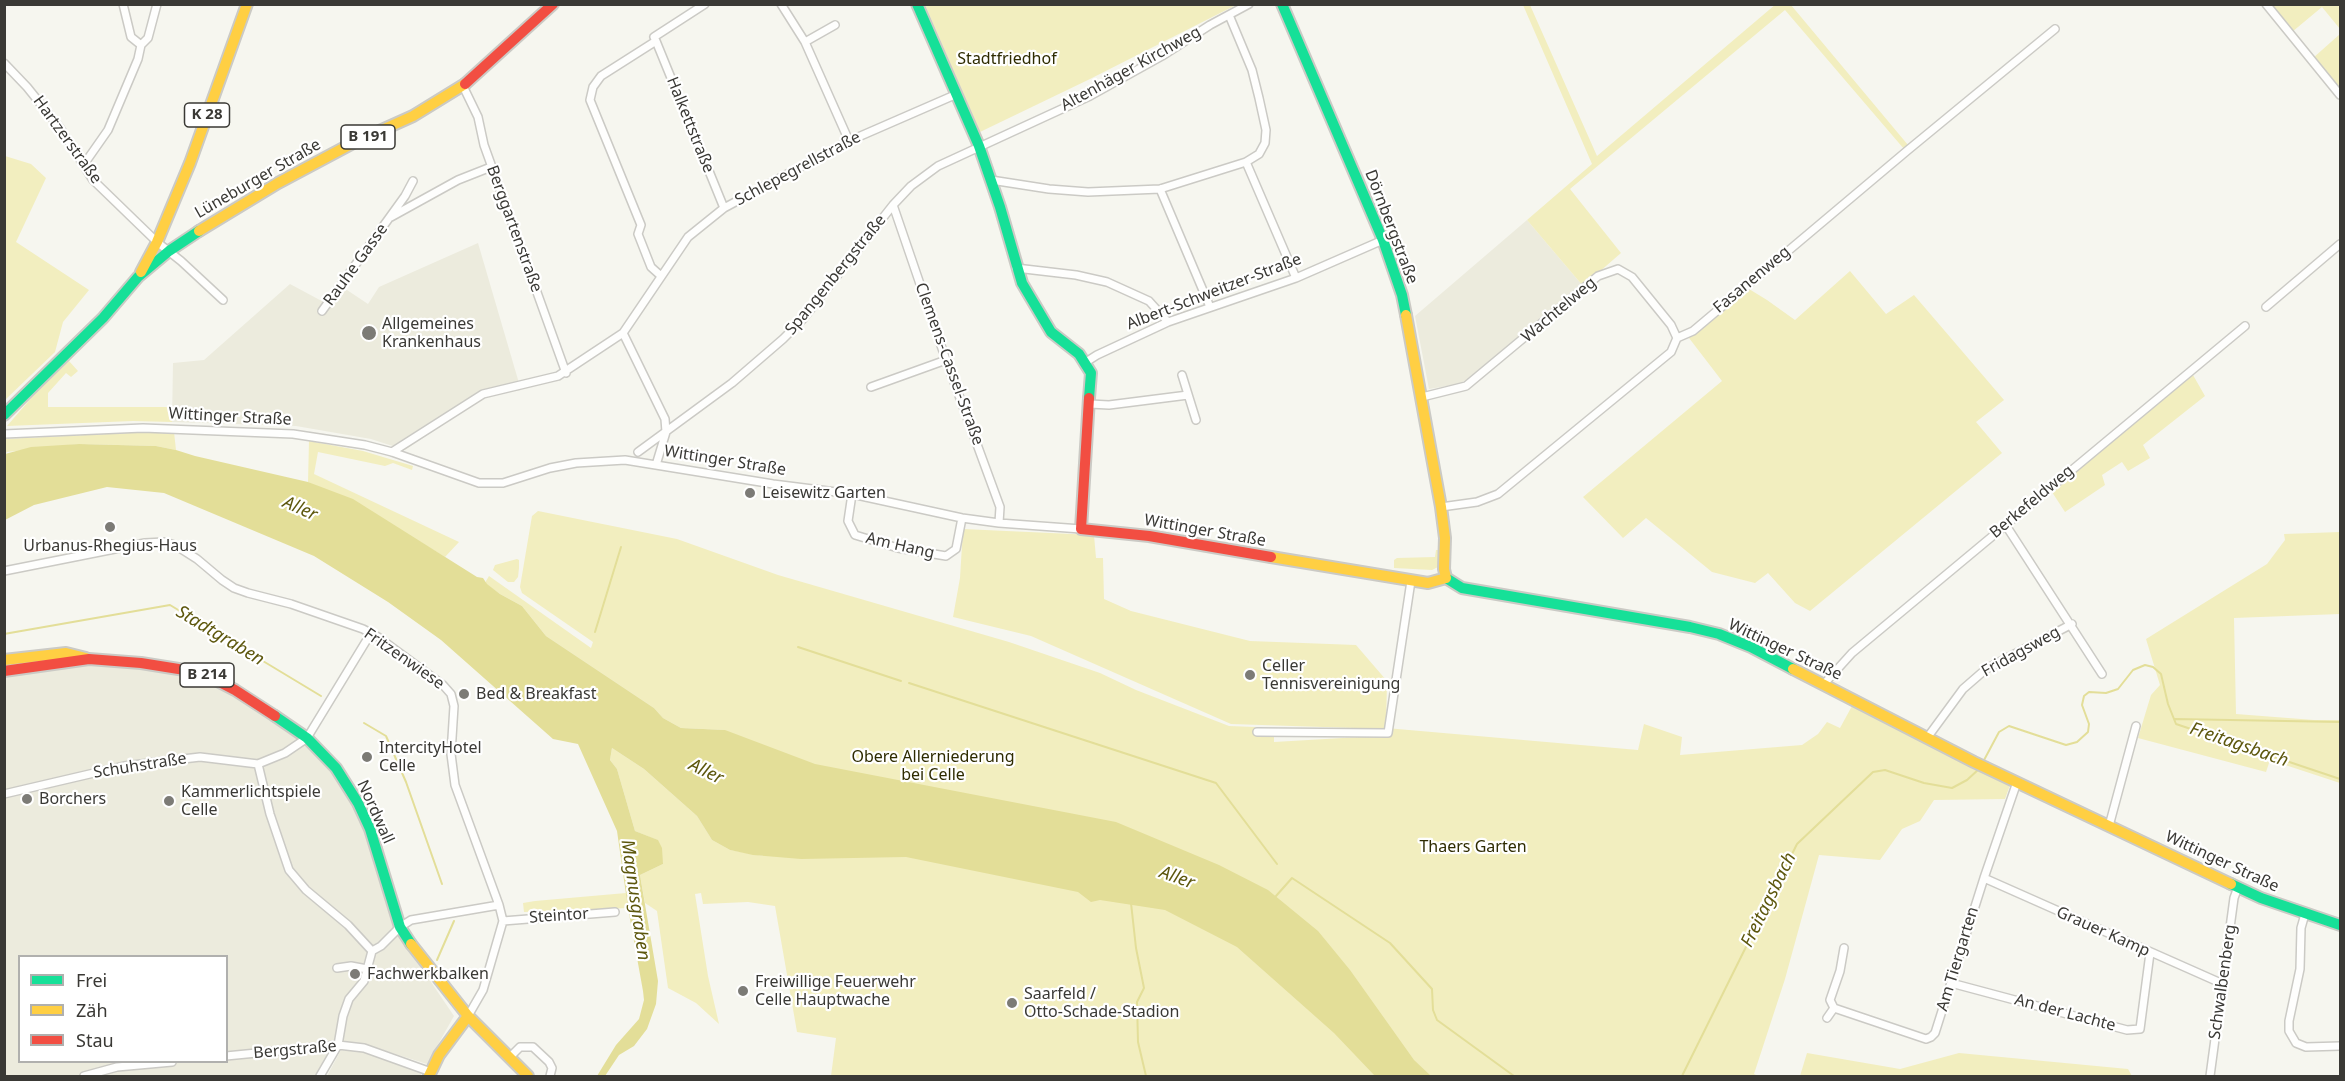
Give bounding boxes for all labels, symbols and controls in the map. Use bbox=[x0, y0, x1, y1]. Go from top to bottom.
street label: Altenhäger Kirchweg bbox=[1058, 23, 1204, 115]
park label: Stadtfriedhof bbox=[957, 49, 1057, 69]
street label: Halkettstraße bbox=[662, 74, 718, 176]
street label: Hartzerstraße bbox=[29, 92, 105, 188]
road number: K 28 bbox=[184, 103, 230, 127]
road number: B 191 bbox=[341, 125, 395, 149]
street label: Schlepegrellstraße bbox=[732, 128, 864, 210]
street label: Lüneburger Straße bbox=[192, 135, 324, 223]
street label: Berggartenstraße bbox=[482, 163, 546, 295]
street label: Dörnbergstraße bbox=[1360, 167, 1422, 287]
street label: Spangenbergstraße bbox=[782, 211, 890, 339]
street label: Rauhe Gasse bbox=[320, 220, 392, 310]
street label: Fasanenweg bbox=[1710, 242, 1794, 318]
street label: Albert-Schweitzer-Straße bbox=[1124, 250, 1304, 334]
street label: Wachtelweg bbox=[1518, 273, 1600, 347]
street label: Clemens-Cassel-Straße bbox=[911, 280, 987, 448]
place label: Allgemeines Krankenhaus bbox=[382, 314, 481, 352]
marker: Allgemeines Krankenhaus bbox=[360, 324, 378, 342]
street label: Wittinger Straße bbox=[168, 404, 292, 430]
street label: Wittinger Straße bbox=[663, 442, 787, 480]
street label: Berkefeldweg bbox=[1986, 461, 2078, 543]
place label: Leisewitz Garten bbox=[762, 483, 886, 503]
marker: Leisewitz Garten bbox=[743, 486, 757, 500]
water label: Aller bbox=[279, 492, 321, 526]
street label: Wittinger Straße bbox=[1143, 511, 1267, 551]
marker: Urbanus-Rhegius-Haus bbox=[103, 520, 117, 534]
street label: Am Hang bbox=[864, 529, 936, 563]
place label: Urbanus-Rhegius-Haus bbox=[23, 536, 197, 556]
water label: Stadtgraben bbox=[172, 601, 268, 671]
street label: Wittinger Straße bbox=[1725, 615, 1845, 685]
street label: Fridagsweg bbox=[1978, 623, 2064, 681]
street label: Fritzenwiese bbox=[360, 624, 448, 694]
place label: Celler Tennisvereinigung bbox=[1262, 656, 1400, 694]
road number: B 214 bbox=[180, 663, 234, 687]
marker: Celler Tennisvereinigung bbox=[1243, 668, 1257, 682]
place label: Bed & Breakfast bbox=[476, 684, 596, 704]
marker: Bed & Breakfast bbox=[457, 687, 471, 701]
water label: Freitagsbach bbox=[2187, 718, 2291, 772]
place label: IntercityHotel Celle bbox=[379, 738, 482, 776]
park label: Obere Allerniederung bei Celle bbox=[851, 747, 1015, 785]
street label: Schuhstraße bbox=[92, 749, 188, 783]
marker: IntercityHotel Celle bbox=[360, 750, 374, 764]
water label: Aller bbox=[685, 755, 727, 789]
street label: Nordwall bbox=[352, 777, 398, 847]
place label: Kammerlichtspiele Celle bbox=[181, 782, 321, 820]
place label: Borchers bbox=[39, 789, 106, 809]
marker: Borchers bbox=[20, 792, 34, 806]
marker: Kammerlichtspiele Celle bbox=[162, 794, 176, 808]
street label: Wittinger Straße bbox=[2162, 827, 2282, 897]
park label: Thaers Garten bbox=[1419, 837, 1527, 857]
water label: Magnusgraben bbox=[616, 838, 654, 962]
water label: Freitagsbach bbox=[1737, 849, 1801, 951]
water label: Aller bbox=[1157, 862, 1197, 894]
street label: Grauer Kamp bbox=[2053, 903, 2153, 961]
street label: Steintor bbox=[529, 904, 589, 928]
street label: Am Tiergarten bbox=[1933, 905, 1983, 1013]
street label: Schwalbenberg bbox=[2205, 923, 2241, 1041]
legend bbox=[18, 955, 228, 1063]
place label: Fachwerkbalken bbox=[367, 964, 489, 984]
marker: Fachwerkbalken bbox=[348, 967, 362, 981]
text: Frei bbox=[76, 968, 107, 992]
place label: Freiwillige Feuerwehr Celle Hauptwache bbox=[755, 972, 916, 1010]
marker: Freiwillige Feuerwehr Celle Hauptwache bbox=[736, 984, 750, 998]
place label: Saarfeld / Otto-Schade-Stadion bbox=[1024, 984, 1179, 1022]
street label: An der Lachte bbox=[2012, 990, 2118, 1036]
marker: Saarfeld / Otto-Schade-Stadion bbox=[1005, 996, 1019, 1010]
text: Zäh bbox=[76, 998, 108, 1022]
text: Stau bbox=[76, 1028, 114, 1052]
street label: Bergstraße bbox=[253, 1037, 337, 1063]

